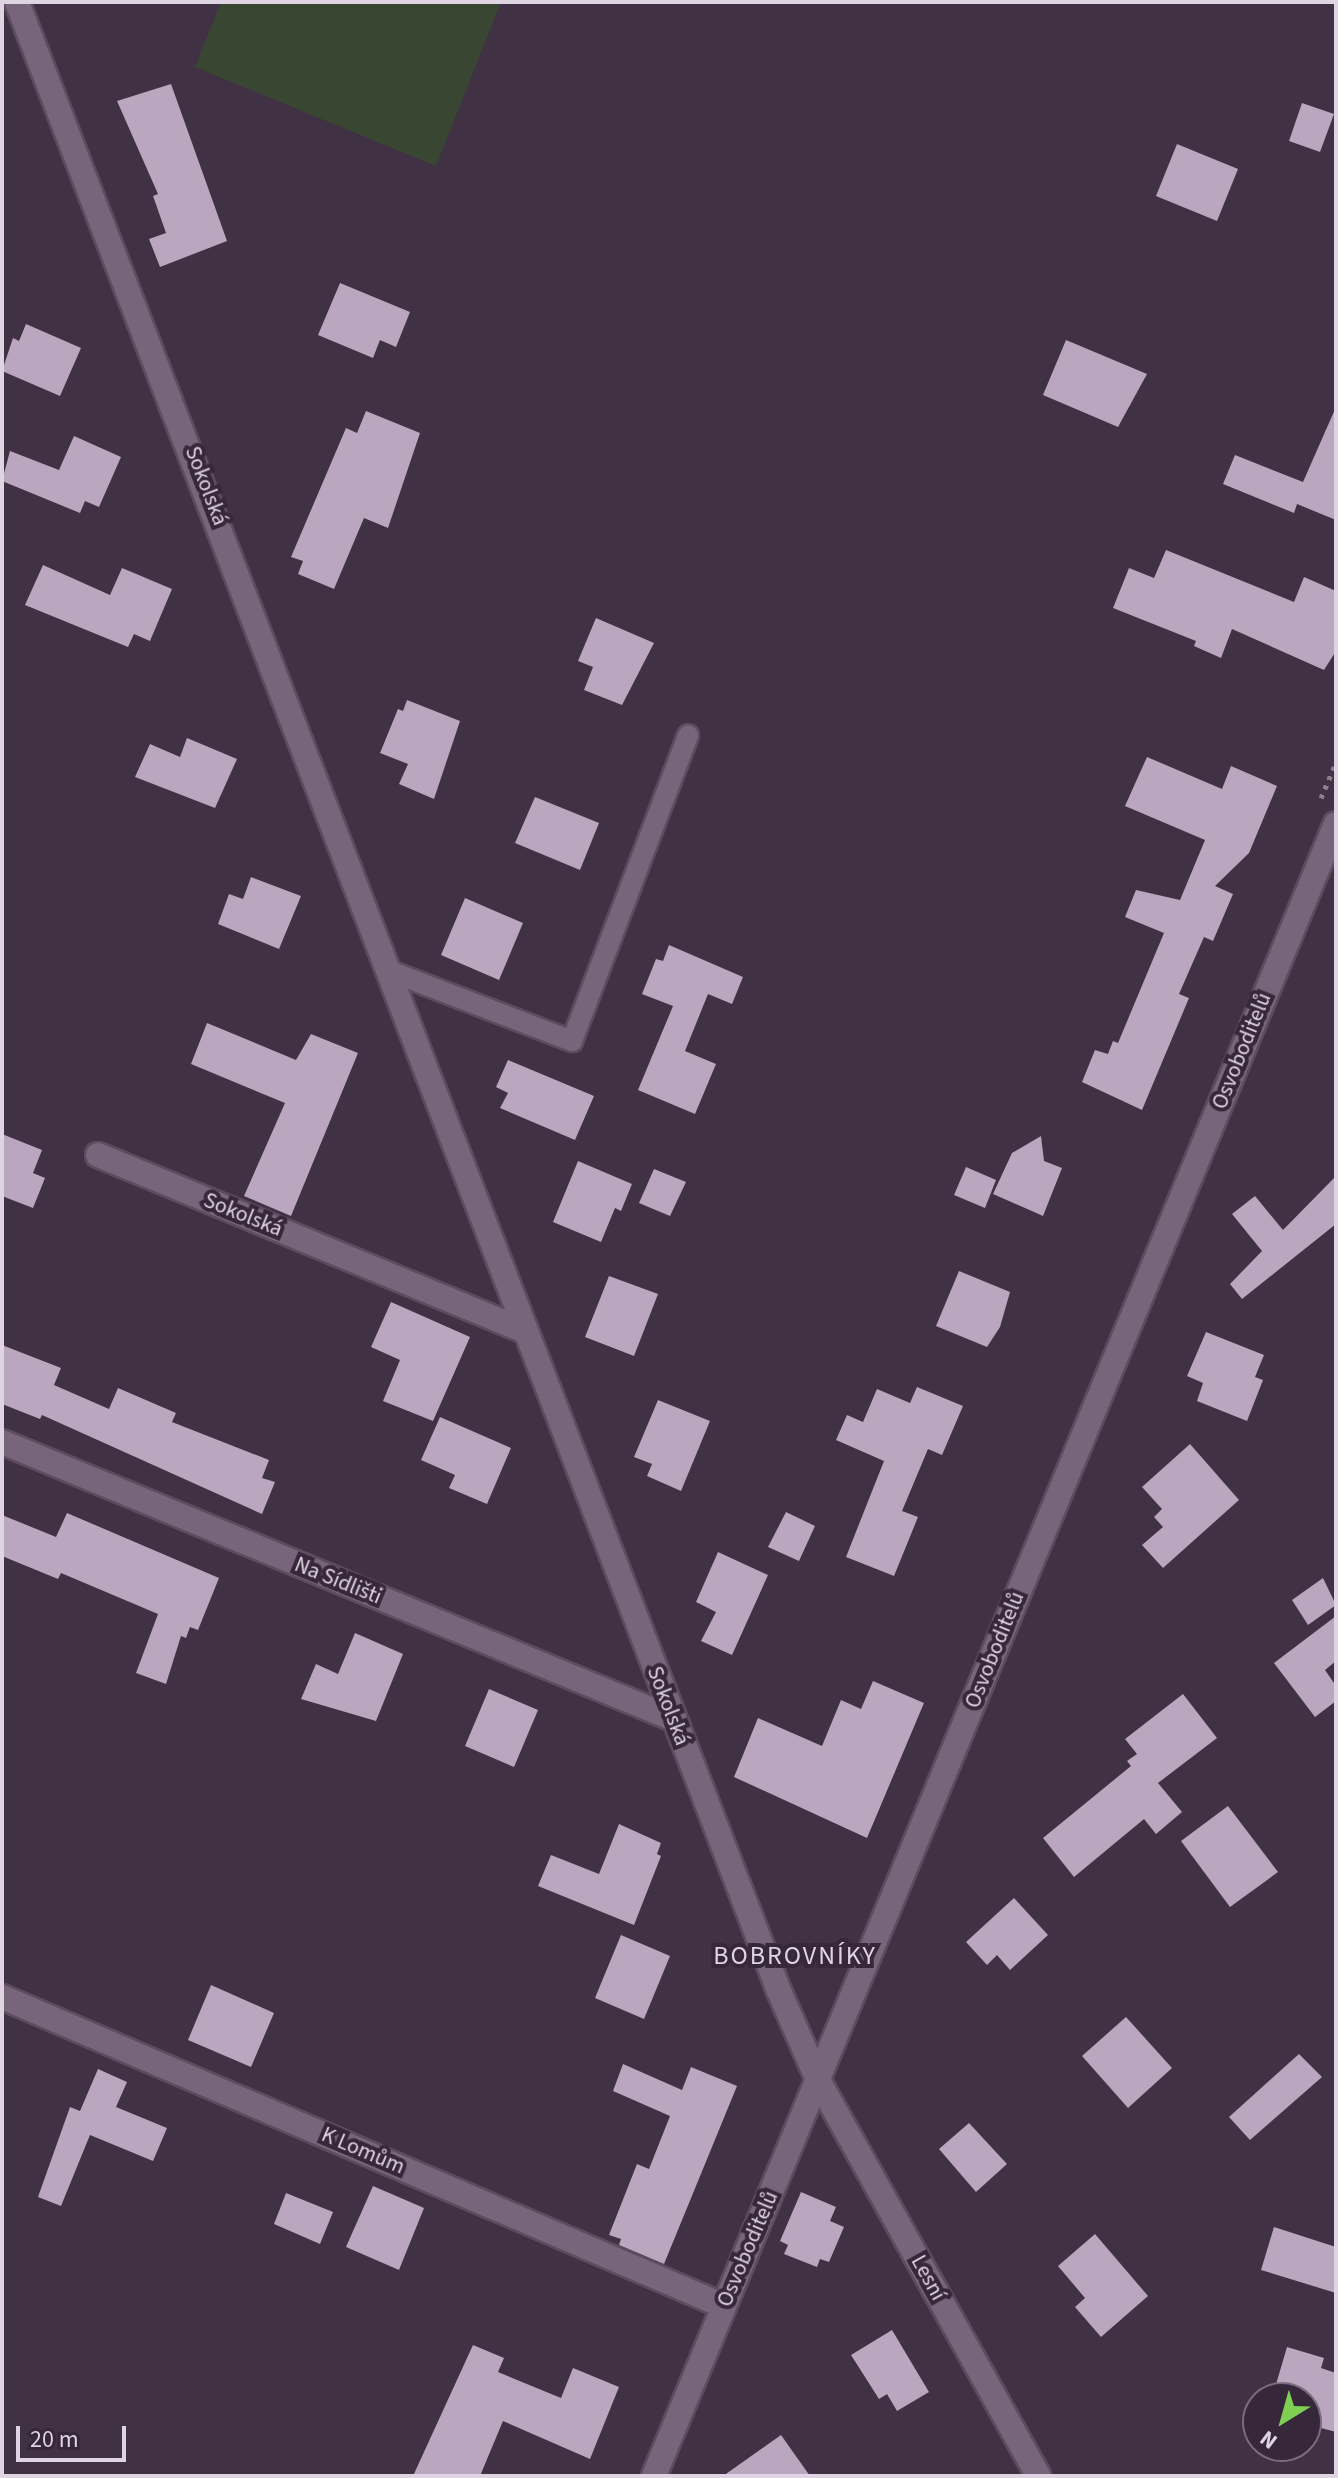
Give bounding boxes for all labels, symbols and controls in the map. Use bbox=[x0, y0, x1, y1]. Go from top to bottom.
street label: Sokolská bbox=[179, 443, 233, 529]
street label: Osvoboditelů bbox=[1207, 989, 1277, 1113]
street label: Sokolská bbox=[200, 1187, 286, 1243]
street label: Na Sídlišti bbox=[291, 1552, 385, 1610]
street label: Osvoboditelů bbox=[960, 1588, 1030, 1712]
street label: Sokolská bbox=[641, 1663, 695, 1749]
district label: BOBROVNÍKY bbox=[713, 1940, 877, 1972]
street label: K Lomům bbox=[317, 2122, 409, 2180]
street label: Osvoboditelů bbox=[712, 2187, 784, 2311]
street label: Lesní bbox=[905, 2251, 951, 2305]
north arrow bbox=[1242, 2382, 1322, 2462]
scale bar bbox=[20, 2410, 130, 2460]
text: 20 m bbox=[30, 2422, 79, 2457]
text: N bbox=[1253, 2422, 1284, 2457]

